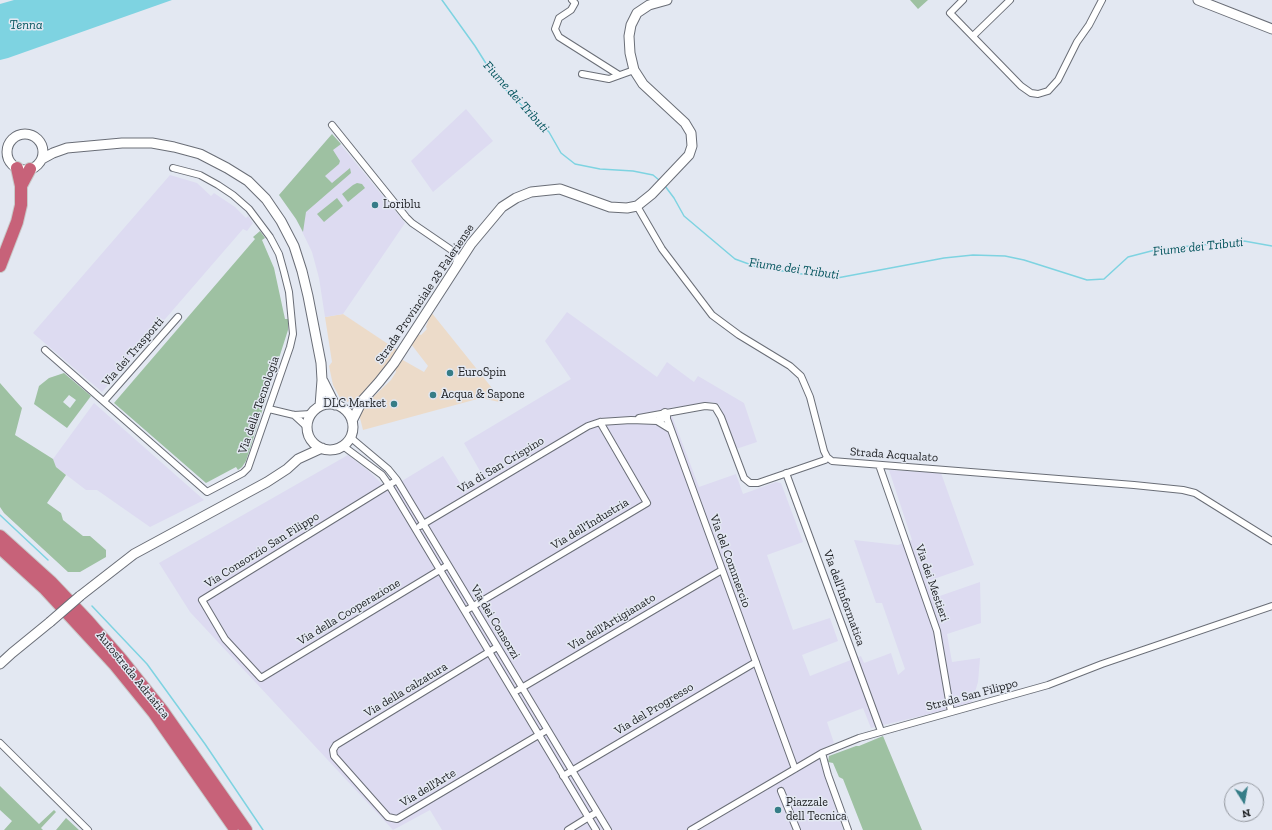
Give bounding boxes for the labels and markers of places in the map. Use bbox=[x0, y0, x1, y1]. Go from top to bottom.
place label: Loriblu bbox=[383, 198, 420, 212]
marker: Loriblu bbox=[370, 200, 380, 210]
place label: EuroSpin bbox=[458, 366, 506, 380]
marker: EuroSpin bbox=[445, 368, 455, 378]
place label: Acqua & Sapone bbox=[441, 388, 525, 402]
marker: Acqua & Sapone bbox=[428, 390, 438, 400]
place label: DLC Market bbox=[323, 397, 386, 411]
marker: DLC Market bbox=[389, 399, 399, 409]
place label: Piazzale dell Tecnica bbox=[786, 796, 847, 824]
marker: Piazzale dell Tecnica bbox=[773, 805, 783, 815]

